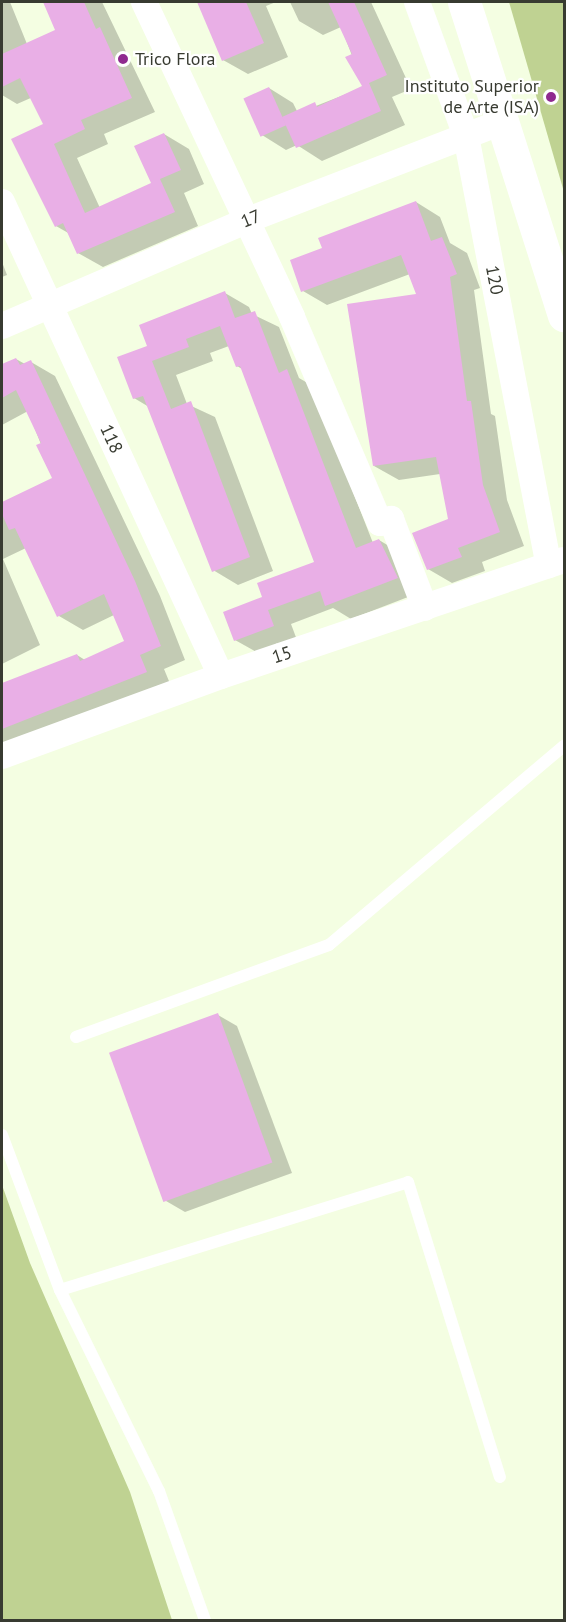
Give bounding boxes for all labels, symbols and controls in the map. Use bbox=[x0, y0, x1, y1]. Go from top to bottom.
place label: Trico Flora bbox=[135, 48, 215, 70]
marker: Trico Flora bbox=[116, 52, 130, 66]
place label: Instituto Superior de Arte (ISA) bbox=[404, 76, 539, 118]
marker: Instituto Superior de Arte (ISA) bbox=[544, 90, 558, 104]
street label: 17 bbox=[238, 205, 264, 233]
street label: 120 bbox=[481, 263, 507, 297]
street label: 118 bbox=[95, 421, 127, 457]
street label: 15 bbox=[269, 642, 295, 668]

